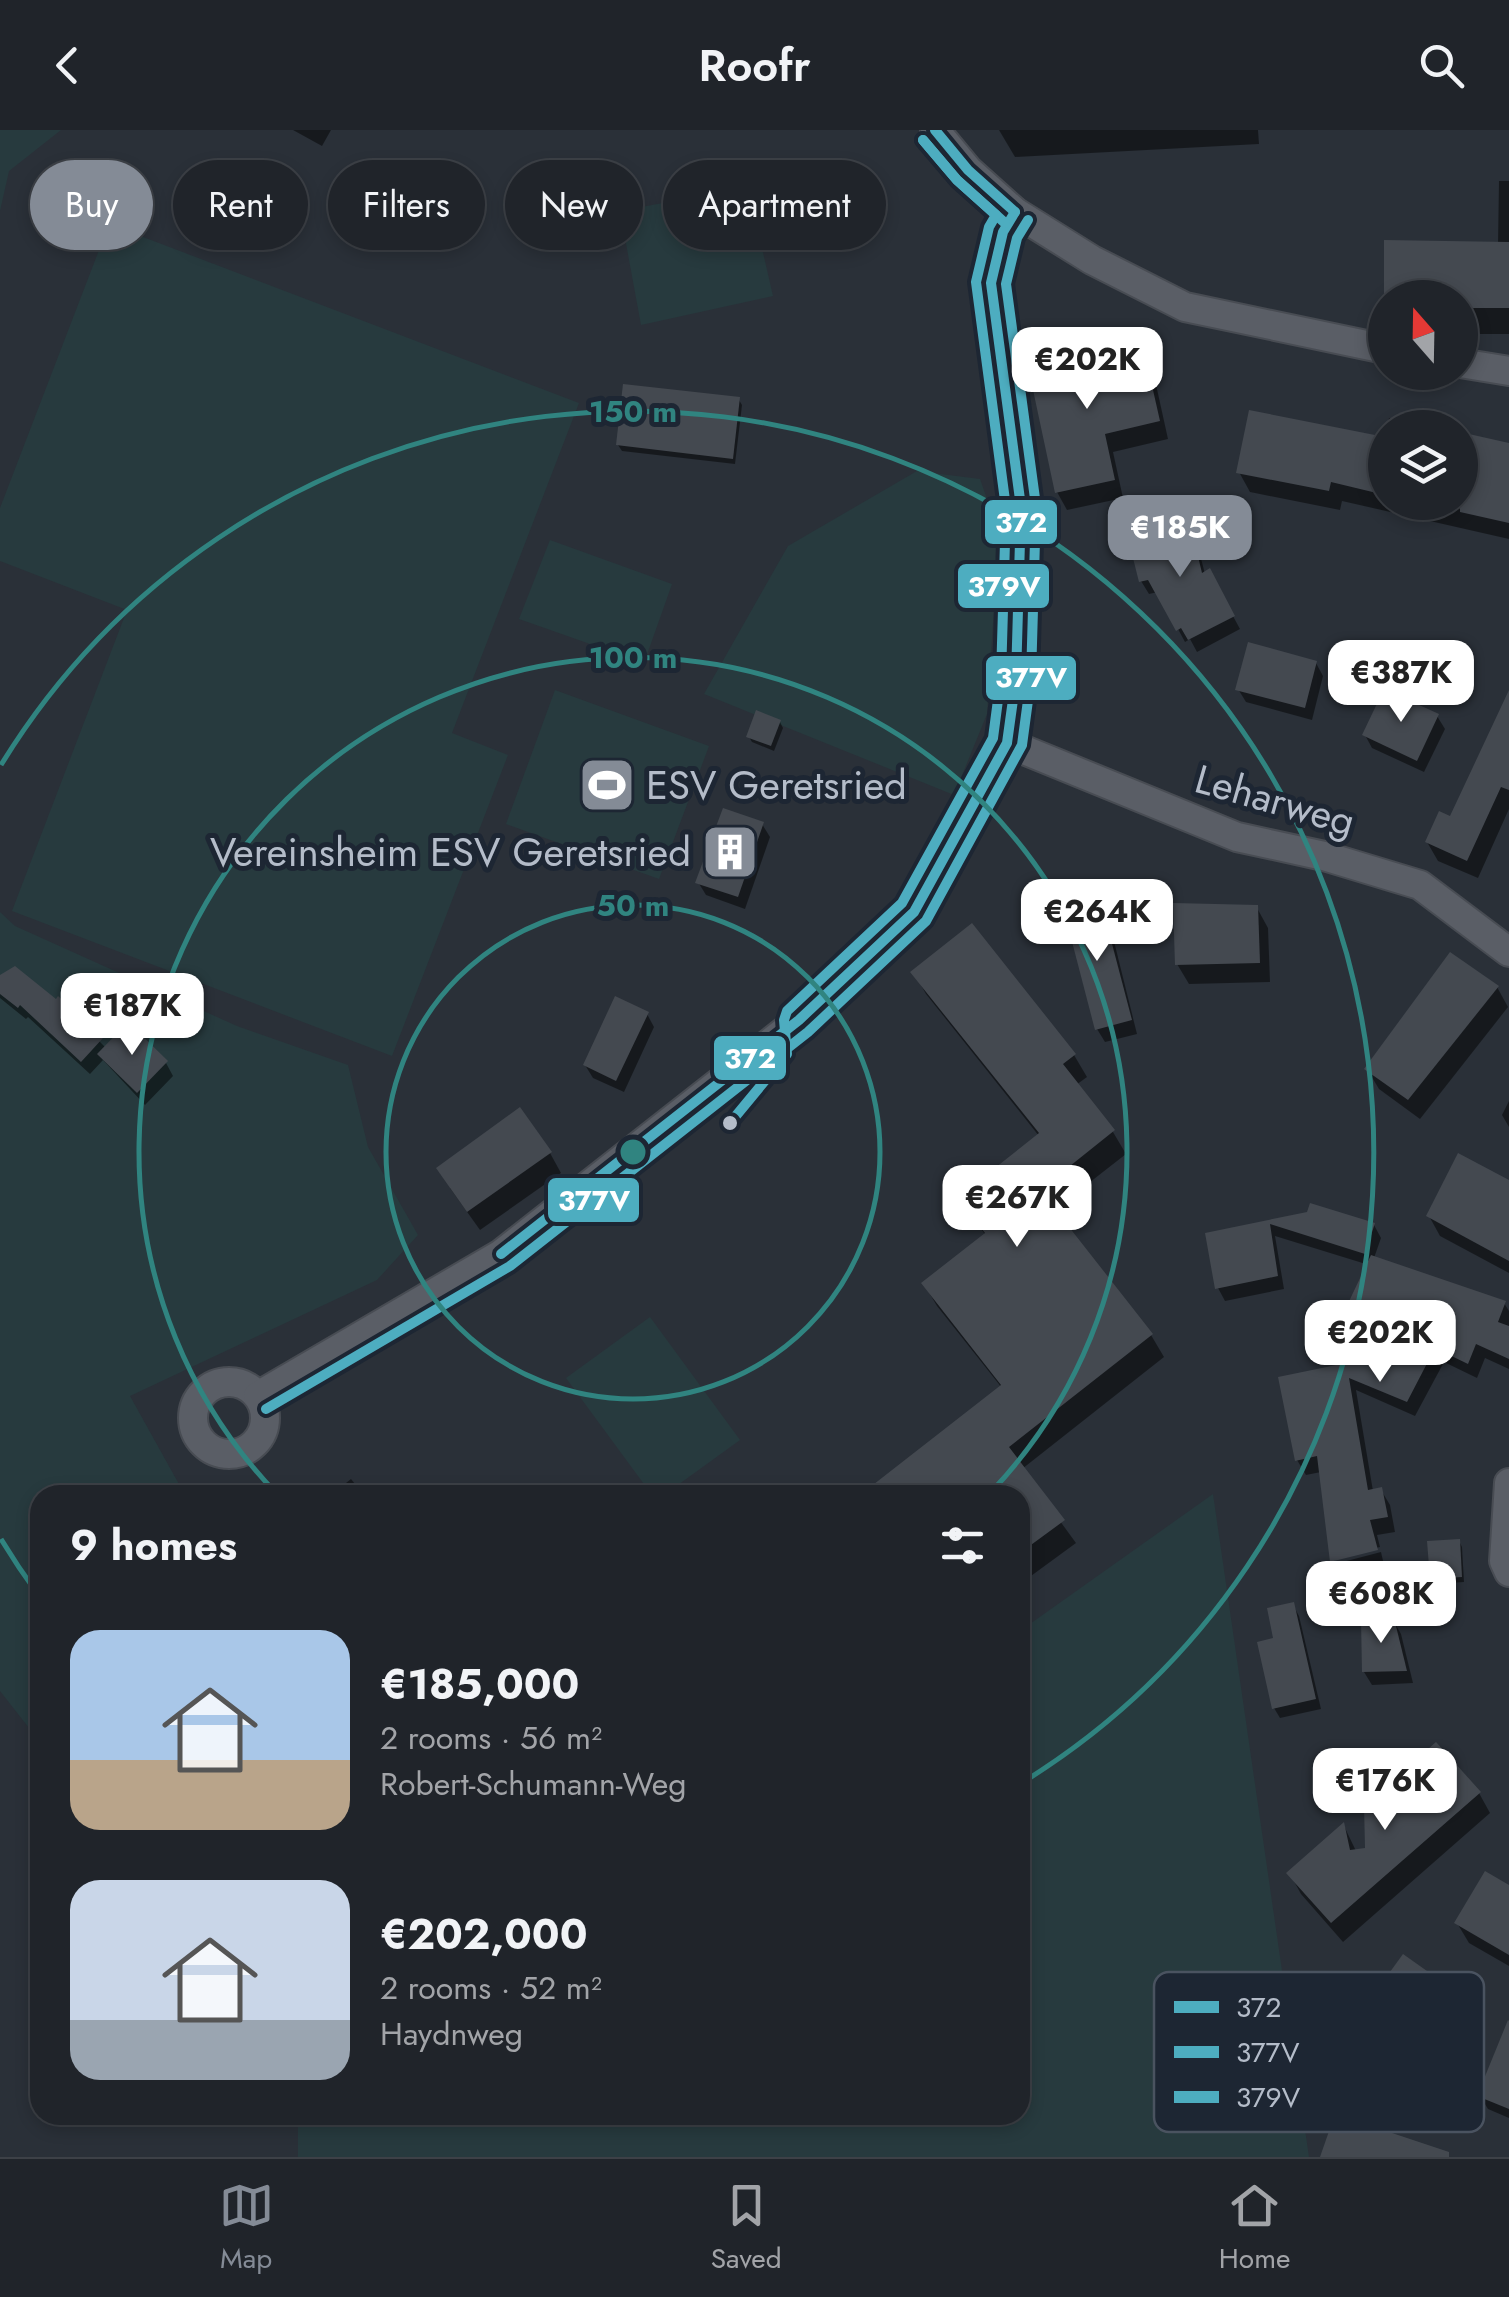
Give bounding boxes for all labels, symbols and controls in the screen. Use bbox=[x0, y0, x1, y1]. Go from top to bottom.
text: Roofr bbox=[699, 33, 810, 98]
icon: back bbox=[40, 38, 95, 93]
icon: search bbox=[1414, 38, 1469, 93]
chip: Buy bbox=[30, 160, 153, 250]
chip: Rent bbox=[173, 160, 308, 250]
chip: Filters bbox=[328, 160, 485, 250]
chip: New bbox=[505, 160, 643, 250]
chip: Apartment bbox=[663, 160, 886, 250]
north arrow bbox=[1368, 280, 1478, 390]
map controls bbox=[1368, 280, 1478, 520]
pin: €202K bbox=[1017, 327, 1157, 412]
text: €202K bbox=[1034, 336, 1140, 382]
text: 150 m bbox=[589, 390, 677, 433]
button: layers bbox=[1368, 410, 1478, 520]
pin: €185K bbox=[1110, 495, 1250, 580]
line badge: 372 bbox=[983, 498, 1059, 546]
text: 372 bbox=[995, 502, 1047, 543]
text: €185K bbox=[1130, 504, 1230, 550]
line badge: 379V bbox=[956, 562, 1051, 610]
text: 379V bbox=[967, 566, 1041, 607]
text: 100 m bbox=[589, 636, 677, 679]
pin: €387K bbox=[1331, 640, 1471, 725]
text: €387K bbox=[1350, 649, 1452, 695]
line badge: 377V bbox=[984, 654, 1078, 702]
text: 377V bbox=[995, 657, 1067, 698]
street label: Leharweg bbox=[1188, 750, 1362, 850]
sports icon: ESV Geretsried bbox=[577, 755, 637, 815]
place label: ESV Geretsried bbox=[646, 756, 907, 814]
building icon: Vereinsheim ESV Geretsried bbox=[700, 822, 760, 882]
place label: Vereinsheim ESV Geretsried bbox=[210, 823, 691, 881]
pin: €264K bbox=[1027, 879, 1167, 964]
text: 50 m bbox=[597, 884, 669, 927]
text: €264K bbox=[1043, 888, 1151, 934]
pin: €187K bbox=[62, 973, 202, 1058]
text: €187K bbox=[83, 982, 181, 1028]
line badge: 372 bbox=[712, 1034, 788, 1082]
text: 372 bbox=[724, 1038, 776, 1079]
unlabelled marker bbox=[720, 1113, 740, 1133]
centre of rings bbox=[615, 1134, 651, 1170]
pin: €267K bbox=[947, 1165, 1087, 1250]
text: €267K bbox=[964, 1174, 1070, 1220]
line badge: 377V bbox=[546, 1176, 641, 1224]
text: 377V bbox=[558, 1180, 630, 1221]
pin: €202K bbox=[1310, 1300, 1450, 1385]
text: €202K bbox=[1327, 1309, 1433, 1355]
text: 9 homes bbox=[70, 1515, 237, 1576]
icon: filters bbox=[935, 1518, 990, 1573]
pin: €608K bbox=[1311, 1561, 1451, 1646]
text: €608K bbox=[1328, 1570, 1434, 1616]
text: €185,000 bbox=[380, 1654, 579, 1715]
icon: home bbox=[150, 1670, 270, 1790]
text: 2 rooms · 56 m² bbox=[380, 1715, 602, 1761]
pin: €176K bbox=[1315, 1748, 1455, 1833]
text: €176K bbox=[1335, 1757, 1435, 1803]
text: Robert-Schumann-Weg bbox=[380, 1761, 686, 1807]
text: €202,000 bbox=[380, 1904, 587, 1965]
icon: home bbox=[150, 1920, 270, 2040]
text: 2 rooms · 52 m² bbox=[380, 1965, 602, 2011]
legend bbox=[1154, 1972, 1484, 2132]
text: 372 bbox=[1236, 1987, 1282, 2028]
text: Haydnweg bbox=[380, 2011, 523, 2057]
text: 377V bbox=[1236, 2032, 1300, 2073]
text: 379V bbox=[1236, 2077, 1301, 2118]
tab: Map bbox=[219, 2178, 274, 2279]
tab: Saved bbox=[711, 2178, 782, 2279]
tab: Home bbox=[1219, 2178, 1290, 2279]

